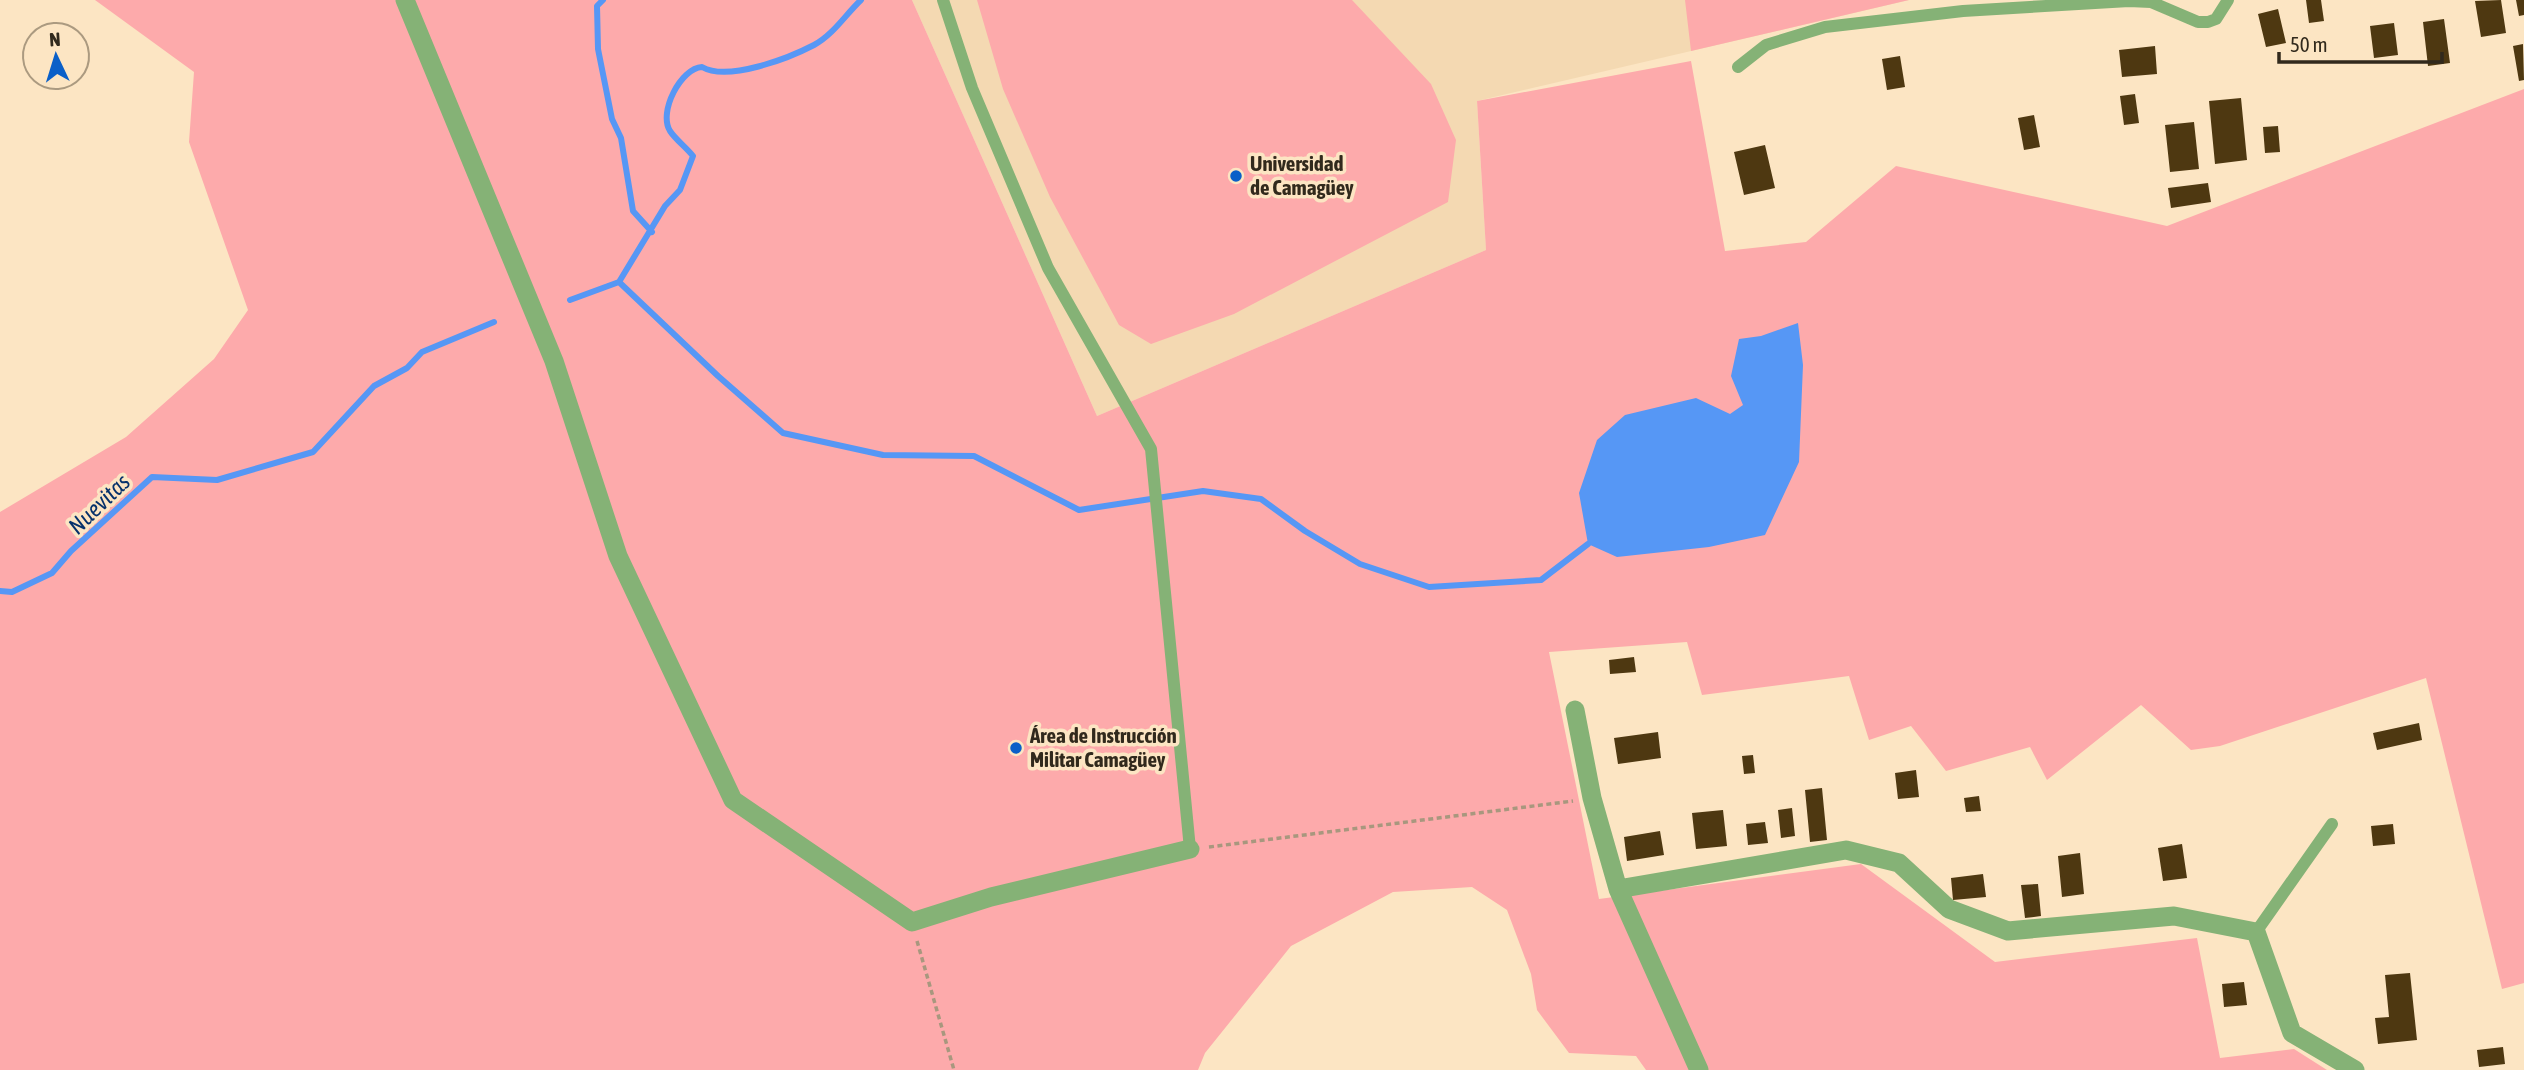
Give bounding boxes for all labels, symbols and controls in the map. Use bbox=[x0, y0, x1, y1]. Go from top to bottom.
north arrow bbox=[21, 21, 91, 91]
scale bar bbox=[2279, 21, 2442, 65]
text: N bbox=[48, 28, 61, 50]
text: 50 m bbox=[2290, 32, 2328, 56]
place label: Universidad de Camagüey bbox=[1250, 151, 1354, 199]
marker: Universidad de Camagüey bbox=[1228, 168, 1244, 184]
water label: Nuevitas bbox=[63, 469, 135, 539]
place label: Área de Instrucción Militar Camagüey bbox=[1029, 723, 1177, 771]
marker: Área de Instrucción Militar Camagüey bbox=[1008, 740, 1024, 756]

